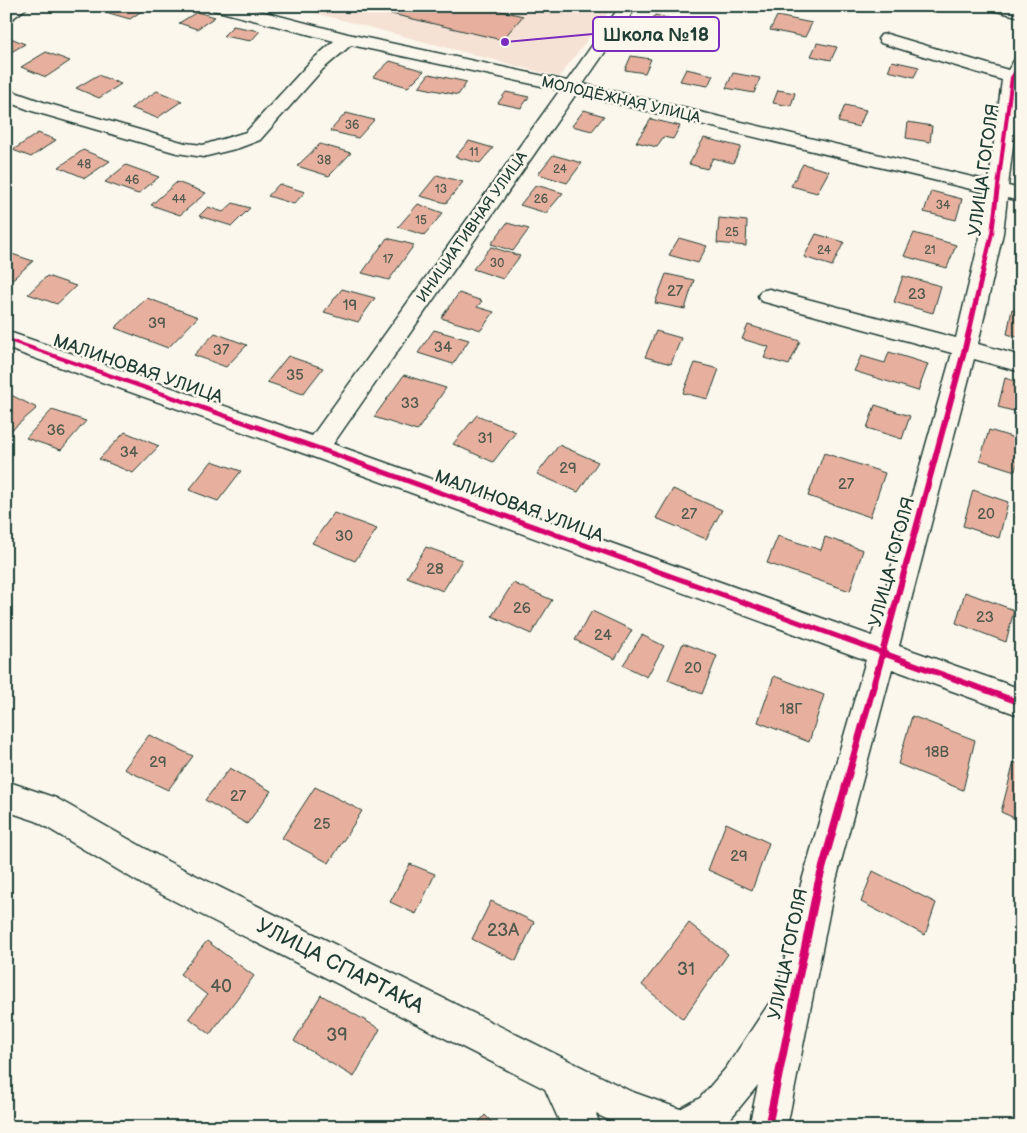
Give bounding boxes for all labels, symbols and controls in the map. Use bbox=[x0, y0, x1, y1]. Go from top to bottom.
callout: Школа №18 bbox=[593, 17, 719, 51]
text: Школа №18 bbox=[603, 24, 709, 47]
street label: МОЛОДЁЖНАЯ УЛИЦА bbox=[540, 72, 703, 128]
street label: УЛИЦА ГОГОЛЯ bbox=[964, 102, 1004, 238]
house number: 36 bbox=[345, 118, 359, 133]
house number: 11 bbox=[469, 145, 479, 160]
street label: ИНИЦИАТИВНАЯ УЛИЦА bbox=[413, 147, 532, 306]
house number: 38 bbox=[317, 153, 331, 168]
house number: 48 bbox=[77, 157, 91, 172]
house number: 24 bbox=[553, 162, 568, 177]
house number: 46 bbox=[125, 173, 139, 188]
house number: 13 bbox=[435, 182, 447, 197]
house number: 44 bbox=[172, 192, 187, 207]
house number: 26 bbox=[534, 192, 548, 207]
house number: 34 bbox=[936, 198, 951, 213]
house number: 15 bbox=[415, 213, 427, 228]
house number: 25 bbox=[725, 225, 739, 240]
house number: 24 bbox=[817, 243, 832, 258]
house number: 21 bbox=[924, 243, 936, 258]
house number: 17 bbox=[383, 252, 393, 267]
house number: 30 bbox=[490, 256, 504, 271]
house number: 27 bbox=[667, 282, 684, 301]
house number: 23 bbox=[908, 285, 926, 304]
house number: 19 bbox=[343, 296, 357, 315]
house number: 39 bbox=[148, 314, 166, 333]
street label: МАЛИНОВАЯ УЛИЦА bbox=[50, 330, 226, 408]
house number: 34 bbox=[434, 338, 452, 357]
house number: 37 bbox=[213, 341, 230, 360]
house number: 35 bbox=[286, 366, 304, 385]
house number: 33 bbox=[401, 394, 419, 413]
house number: 36 bbox=[47, 421, 65, 440]
house number: 31 bbox=[477, 429, 493, 448]
house number: 34 bbox=[120, 443, 138, 462]
house number: 29 bbox=[559, 459, 577, 478]
street label: МАЛИНОВАЯ УЛИЦА bbox=[432, 466, 606, 546]
house number: 27 bbox=[838, 475, 855, 494]
street label: УЛИЦА ГОГОЛЯ bbox=[865, 495, 919, 629]
house number: 27 bbox=[681, 505, 698, 524]
house number: 20 bbox=[977, 505, 995, 524]
house number: 30 bbox=[335, 527, 353, 546]
house number: 28 bbox=[426, 560, 444, 579]
house number: 26 bbox=[513, 599, 531, 618]
house number: 23 bbox=[976, 608, 994, 627]
house number: 24 bbox=[594, 626, 612, 645]
house number: 20 bbox=[684, 659, 702, 678]
house number: 18Г bbox=[780, 700, 803, 719]
house number: 18В bbox=[925, 743, 950, 762]
house number: 29 bbox=[149, 753, 167, 772]
house number: 27 bbox=[230, 787, 247, 806]
house number: 25 bbox=[313, 815, 331, 834]
house number: 29 bbox=[730, 847, 748, 866]
street label: УЛИЦА ГОГОЛЯ bbox=[764, 886, 812, 1022]
street label: УЛИЦА СПАРТАКА bbox=[252, 913, 428, 1019]
house number: 23А bbox=[487, 920, 519, 941]
house number: 31 bbox=[677, 959, 695, 980]
house number: 40 bbox=[210, 976, 232, 997]
house number: 39 bbox=[326, 1025, 348, 1046]

